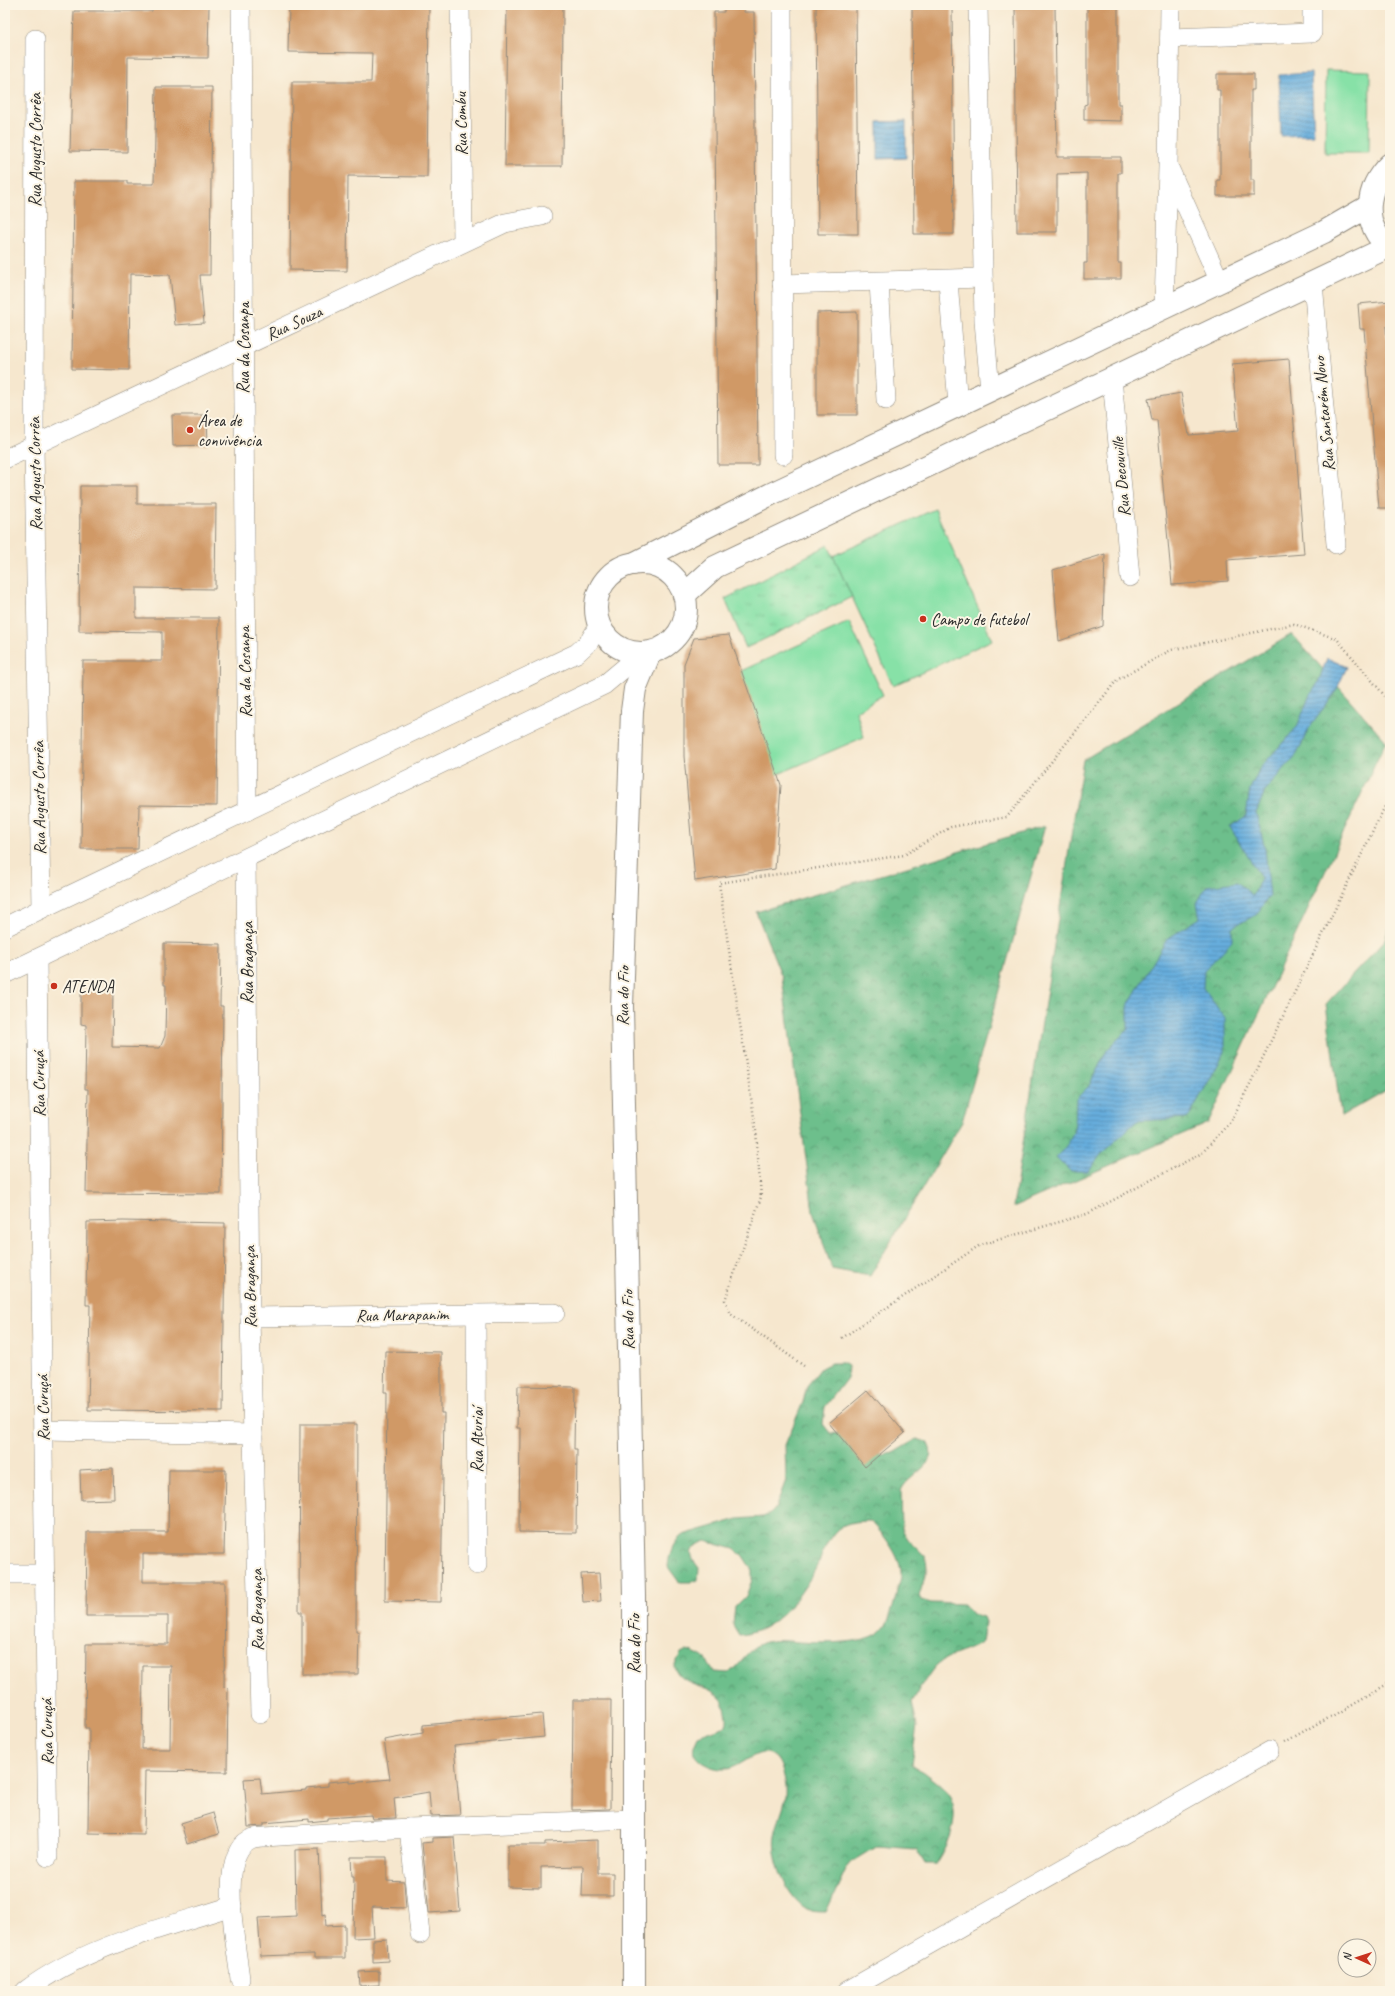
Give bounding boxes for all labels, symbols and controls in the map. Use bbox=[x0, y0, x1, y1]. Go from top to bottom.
street label: Rua Combu bbox=[450, 90, 472, 156]
street label: Rua Augusto Corrêa bbox=[25, 92, 46, 207]
street label: Rua da Cosanpa bbox=[233, 300, 254, 394]
street label: Rua Souza bbox=[263, 301, 326, 345]
street label: Rua Santarém Novo bbox=[1308, 354, 1339, 472]
place label: Área de convivência bbox=[198, 409, 262, 451]
street label: Rua Augusto Corrêa bbox=[23, 415, 46, 531]
marker: Área de convivência bbox=[185, 425, 195, 435]
street label: Rua Decouville bbox=[1107, 435, 1135, 518]
place label: Campo de futebol bbox=[931, 609, 1031, 630]
marker: Campo de futebol bbox=[918, 614, 928, 624]
street label: Rua da Cosanpa bbox=[234, 624, 256, 718]
street label: Rua Augusto Corrêa bbox=[27, 739, 50, 855]
street label: Rua Bragança bbox=[237, 920, 258, 1004]
street label: Rua do Fio bbox=[612, 964, 634, 1026]
place label: ATENDA bbox=[62, 976, 114, 997]
marker: ATENDA bbox=[49, 981, 59, 991]
street label: Rua Curuçá bbox=[28, 1049, 50, 1117]
street label: Rua Bragança bbox=[239, 1244, 261, 1328]
street label: Rua do Fio bbox=[617, 1288, 639, 1350]
street label: Rua Marapanim bbox=[356, 1304, 450, 1326]
street label: Rua Curuçá bbox=[32, 1373, 54, 1441]
street label: Rua Aturiaí bbox=[467, 1403, 488, 1473]
street label: Rua Bragança bbox=[246, 1567, 268, 1651]
street label: Rua do Fio bbox=[624, 1612, 645, 1674]
street label: Rua Curuçá bbox=[36, 1697, 58, 1765]
north arrow bbox=[1337, 1938, 1377, 1978]
text: N bbox=[1340, 1952, 1354, 1961]

